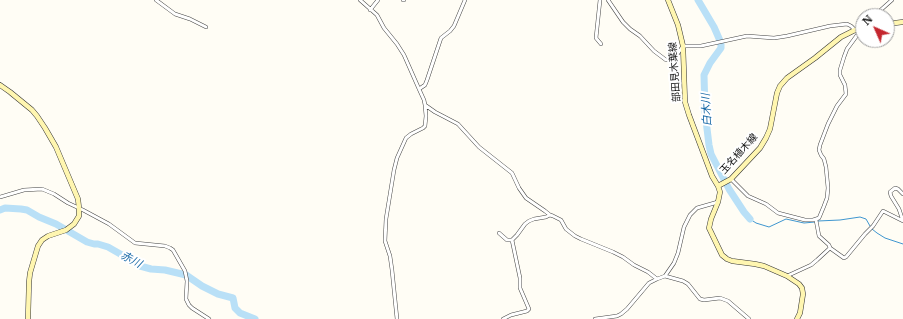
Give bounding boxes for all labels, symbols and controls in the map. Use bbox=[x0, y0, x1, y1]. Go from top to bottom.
north arrow bbox=[855, 8, 895, 48]
text: N bbox=[859, 12, 875, 28]
street label: 部田見木葉線 bbox=[667, 42, 683, 102]
water label: 白木川 bbox=[700, 93, 714, 127]
street label: 玉名植木線 bbox=[718, 131, 760, 177]
water label: 赤川 bbox=[118, 249, 144, 271]

